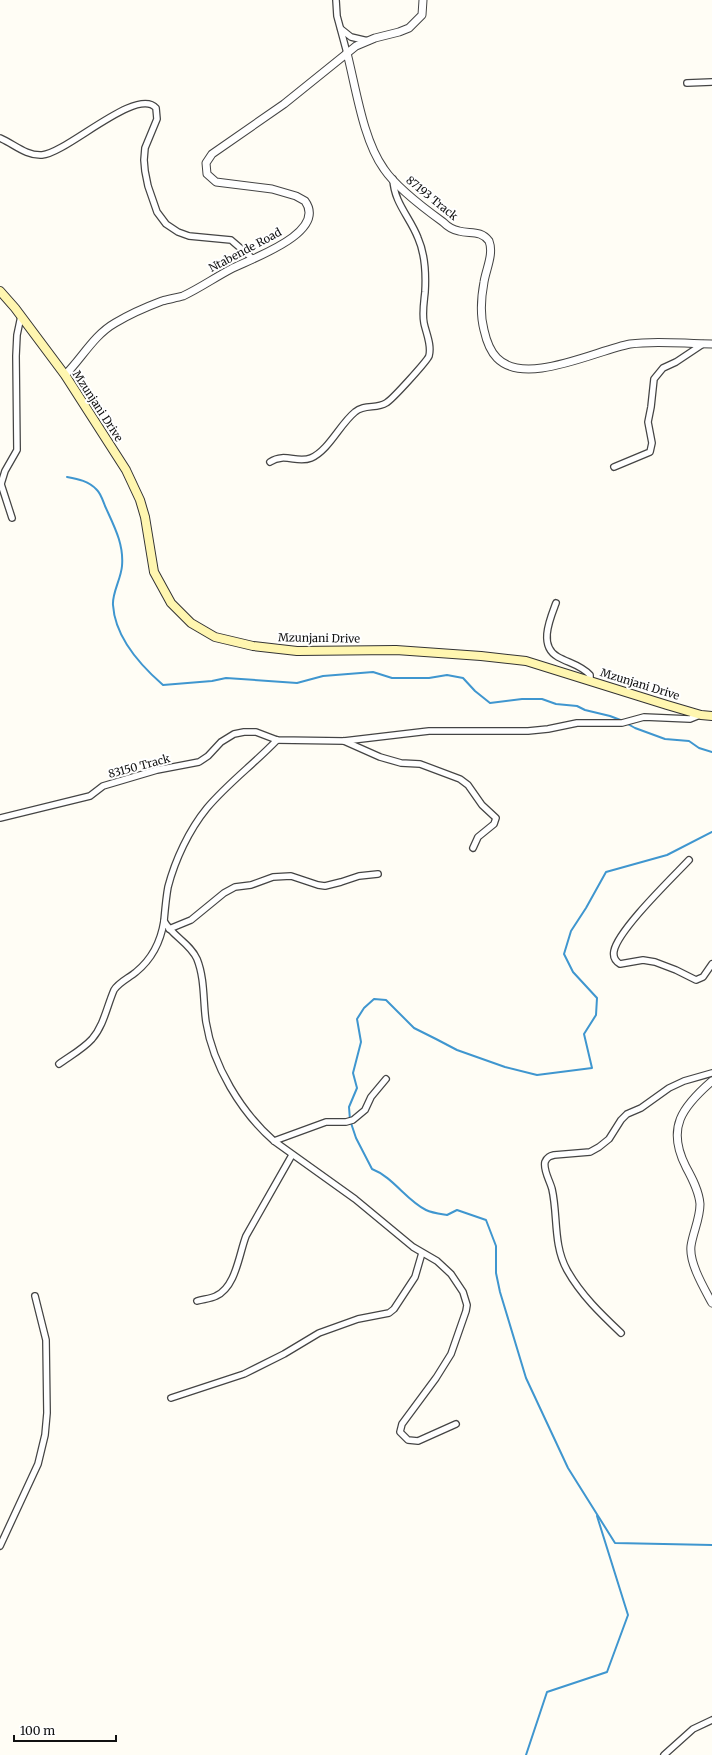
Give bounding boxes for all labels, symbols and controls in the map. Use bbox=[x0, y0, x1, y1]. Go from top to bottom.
street label: 87193 Track bbox=[403, 173, 461, 223]
street label: Ntabende Road bbox=[206, 225, 284, 275]
street label: Mzunjani Drive bbox=[70, 368, 126, 444]
street label: Mzunjani Drive bbox=[278, 630, 360, 646]
street label: Mzunjani Drive bbox=[599, 665, 682, 703]
street label: 83150 Track bbox=[107, 751, 171, 781]
scale bar bbox=[14, 1717, 116, 1743]
text: 100 m bbox=[20, 1723, 55, 1738]

